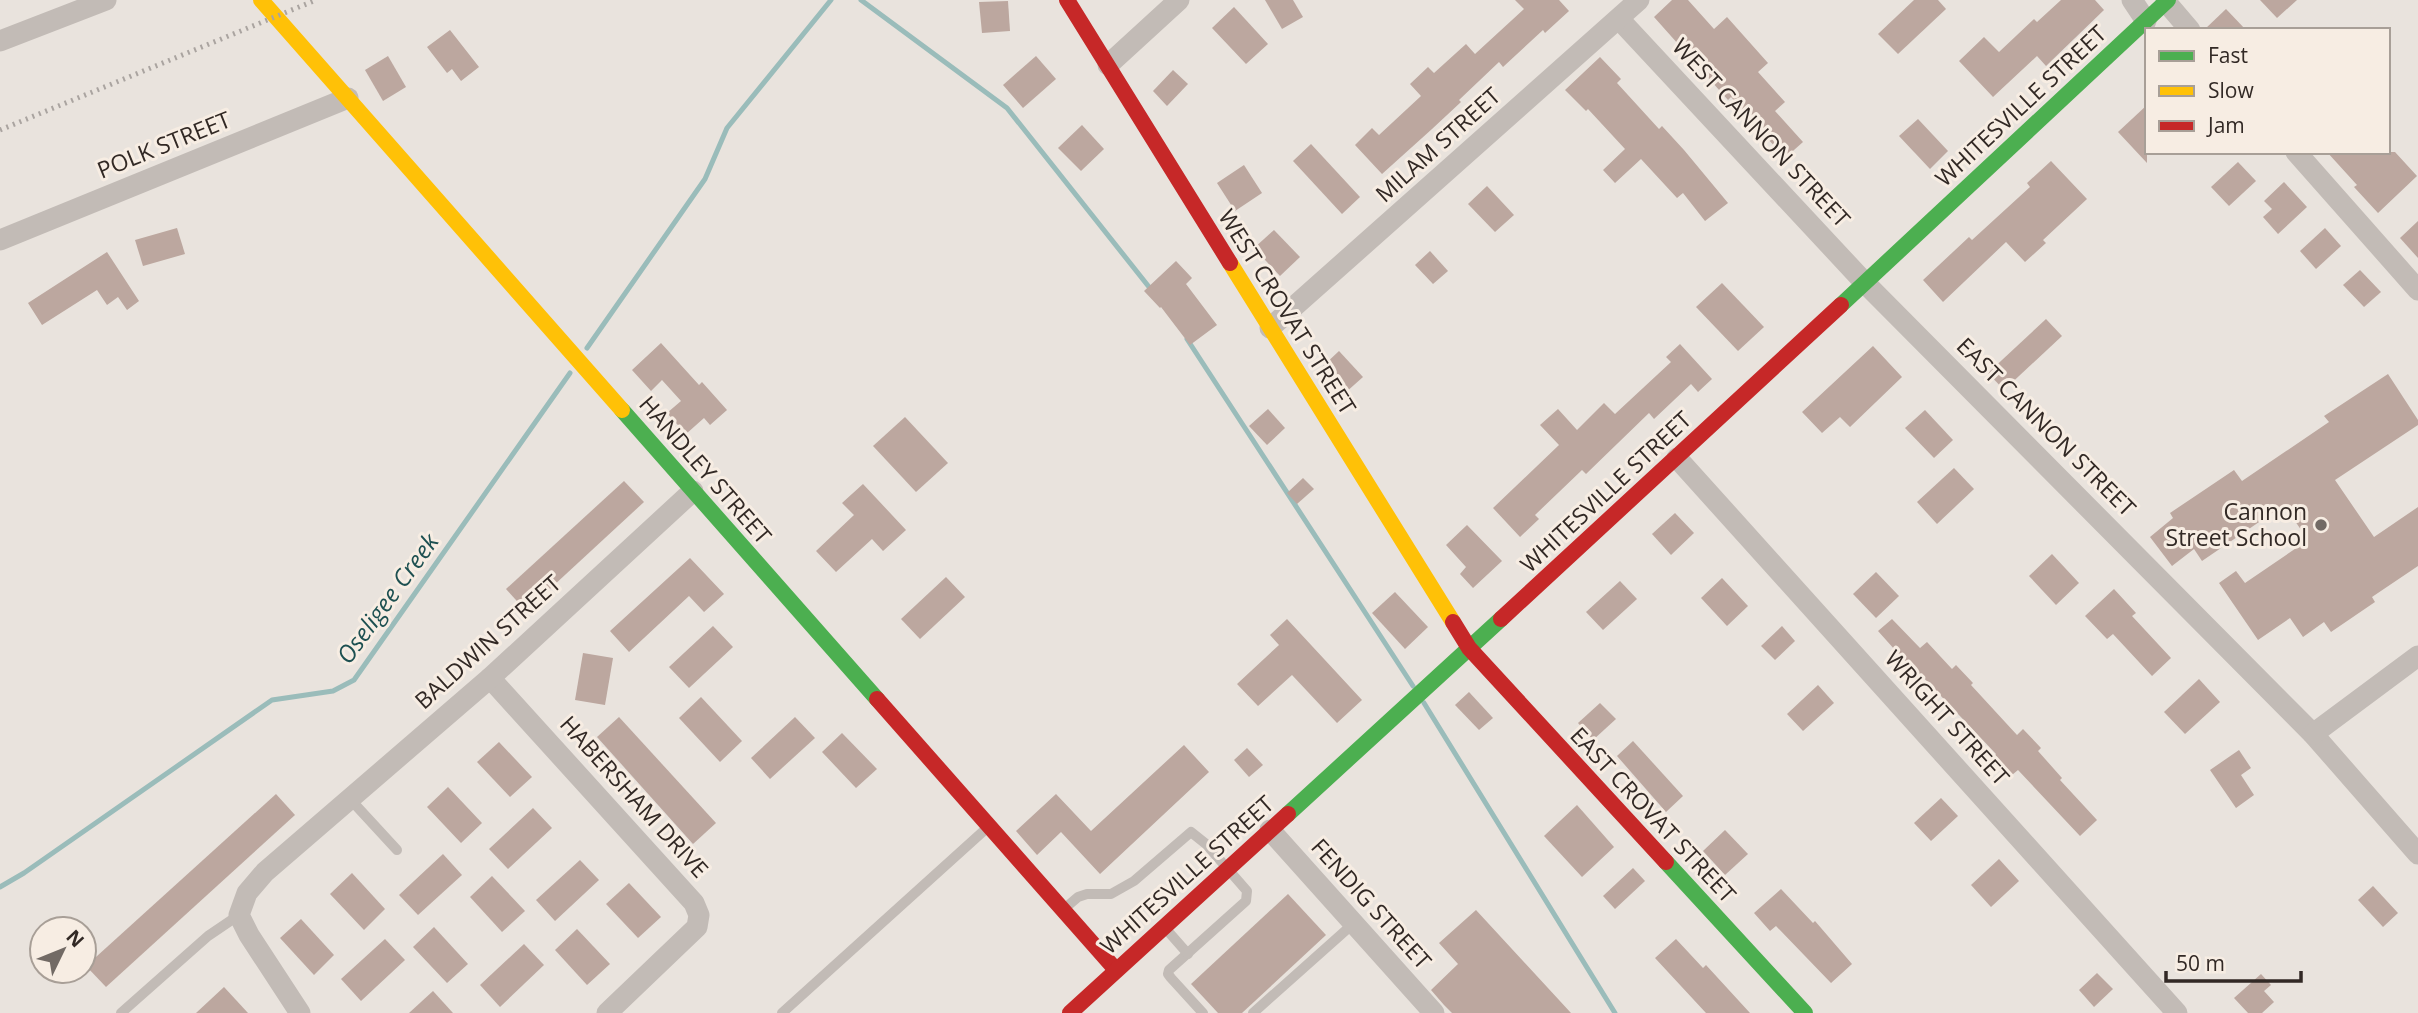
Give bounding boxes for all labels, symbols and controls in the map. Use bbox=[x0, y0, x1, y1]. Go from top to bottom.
street label: WHITESVILLE STREET bbox=[1928, 17, 2113, 193]
legend bbox=[2145, 28, 2390, 154]
street label: WEST CANNON STREET bbox=[1666, 31, 1858, 234]
text: Fast bbox=[2208, 41, 2248, 69]
text: Slow bbox=[2208, 76, 2254, 104]
street label: MILAM STREET bbox=[1368, 79, 1507, 209]
street label: POLK STREET bbox=[92, 103, 236, 185]
text: Jam bbox=[2206, 111, 2245, 139]
street label: WEST CROVAT STREET bbox=[1212, 203, 1364, 420]
street label: EAST CANNON STREET bbox=[1950, 330, 2144, 523]
street label: HANDLEY STREET bbox=[632, 388, 779, 551]
street label: WHITESVILLE STREET bbox=[1513, 403, 1698, 579]
place label: Cannon Street School bbox=[2166, 495, 2307, 553]
marker: Cannon Street School bbox=[2313, 517, 2329, 533]
water label: Oseligee Creek bbox=[328, 525, 446, 670]
street label: BALDWIN STREET bbox=[407, 567, 568, 716]
street label: WRIGHT STREET bbox=[1878, 643, 2017, 792]
street label: HABERSHAM DRIVE bbox=[553, 708, 716, 884]
street label: EAST CROVAT STREET bbox=[1564, 719, 1744, 909]
street label: WHITESVILLE STREET bbox=[1093, 787, 1280, 961]
street label: FENDIG STREET bbox=[1304, 831, 1439, 976]
north arrow bbox=[28, 915, 98, 985]
text: N bbox=[61, 924, 90, 953]
scale bar bbox=[2166, 940, 2301, 984]
text: 50 m bbox=[2176, 949, 2225, 977]

